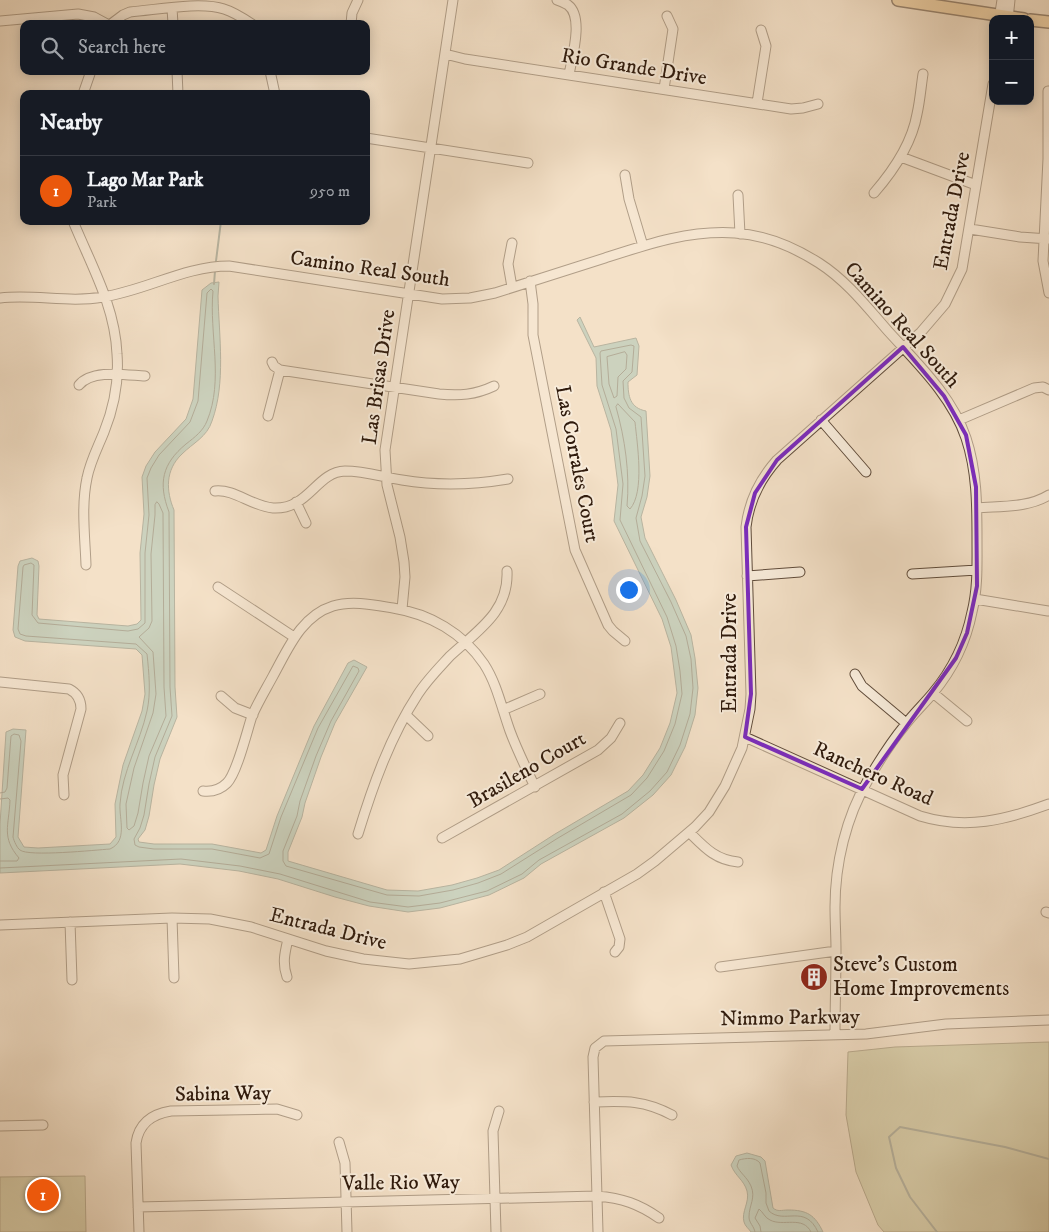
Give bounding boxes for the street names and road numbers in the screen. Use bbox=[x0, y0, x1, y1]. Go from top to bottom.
street label: Rio Grande Drive bbox=[559, 43, 709, 91]
street label: Entrada Drive bbox=[928, 149, 976, 272]
street label: Camino Real South bbox=[288, 245, 452, 293]
street label: Camino Real South bbox=[838, 256, 966, 394]
street label: Las Brisas Drive bbox=[357, 307, 401, 446]
street label: Las Corrales Court bbox=[549, 383, 605, 545]
street label: Entrada Drive bbox=[717, 593, 743, 713]
street label: Brasileno Court bbox=[463, 726, 591, 814]
street label: Ranchero Road bbox=[809, 736, 937, 812]
street label: Entrada Drive bbox=[267, 902, 390, 956]
street label: Nimmo Parkway bbox=[720, 1004, 861, 1032]
street label: Sabina Way bbox=[175, 1080, 272, 1108]
street label: Valle Rio Way bbox=[341, 1169, 461, 1197]

